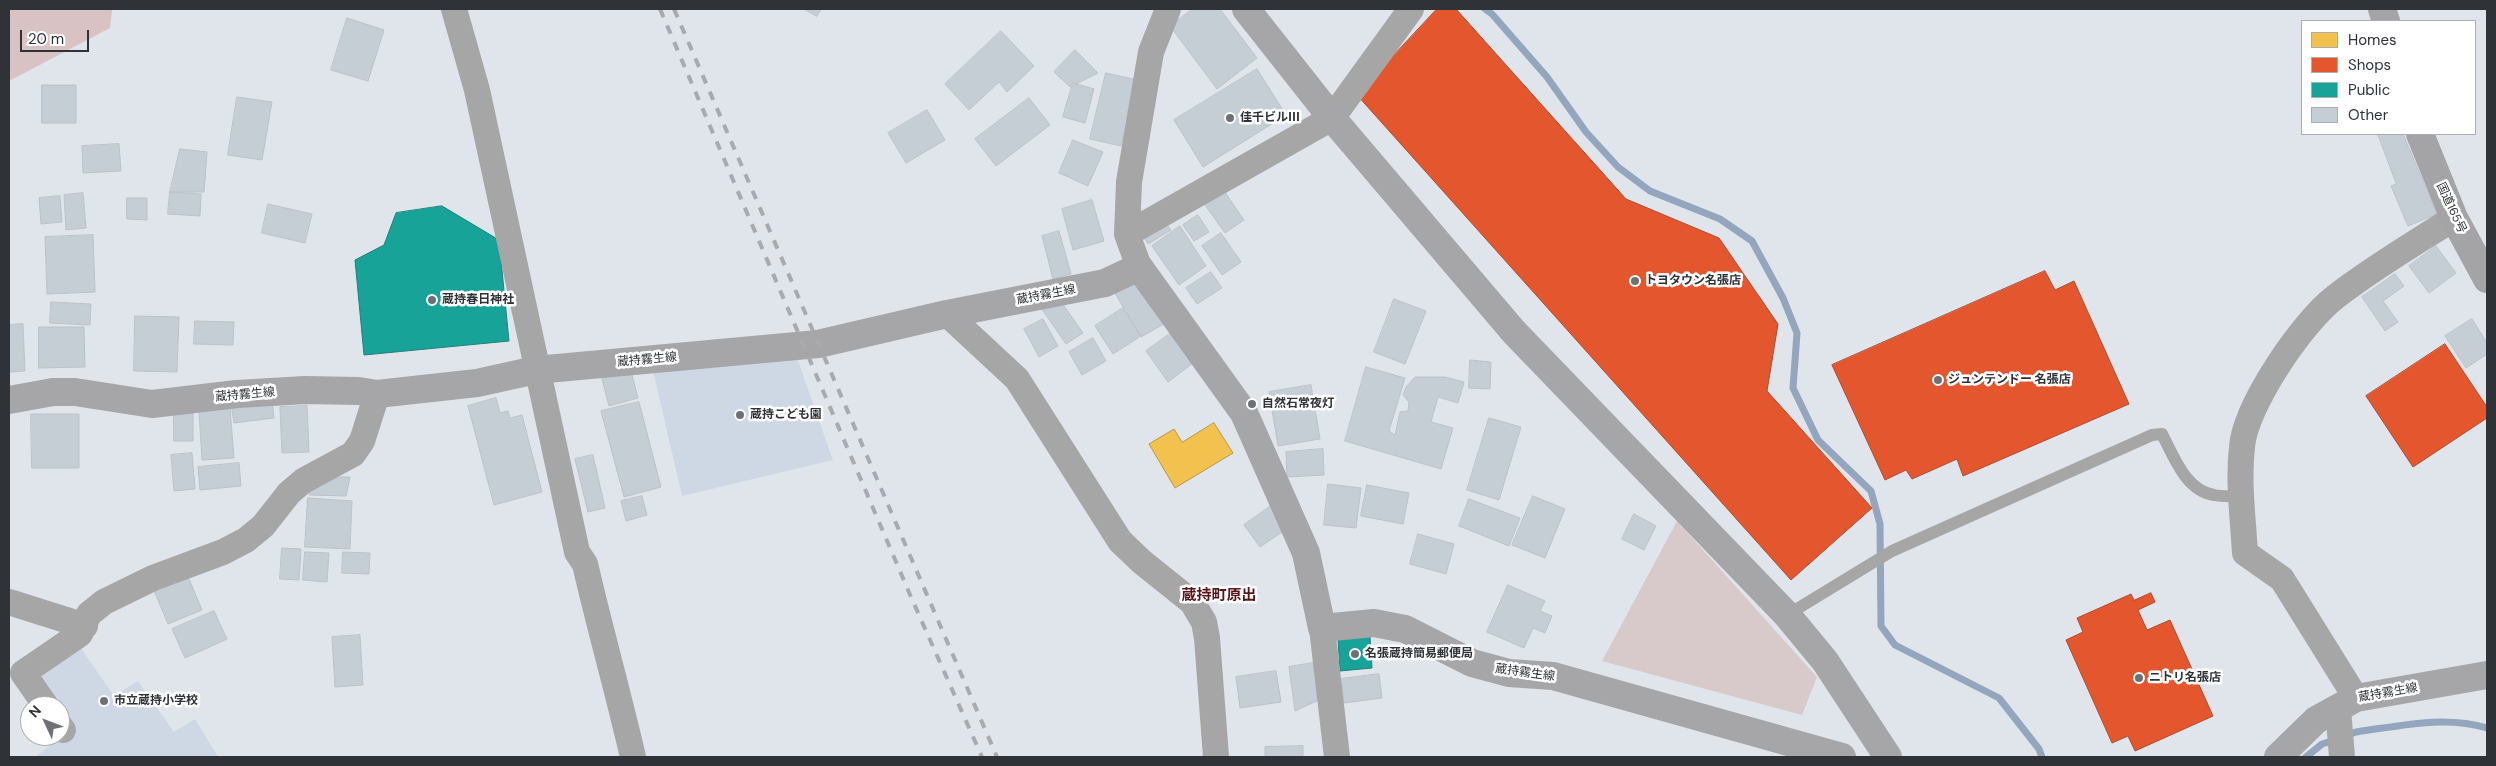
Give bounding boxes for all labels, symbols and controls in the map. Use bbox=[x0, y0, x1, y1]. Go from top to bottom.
scale bar bbox=[22, 20, 91, 52]
legend bbox=[2301, 20, 2476, 135]
text: 20 m bbox=[28, 29, 64, 49]
text: Homes bbox=[2348, 30, 2397, 50]
text: Shops bbox=[2348, 55, 2391, 75]
text: Public bbox=[2348, 80, 2390, 100]
text: Other bbox=[2348, 105, 2388, 125]
place label: 佳千ビルⅢ bbox=[1240, 111, 1300, 125]
marker: 佳千ビルⅢ bbox=[1224, 112, 1236, 124]
street label: 国道165号 bbox=[2433, 180, 2469, 236]
place label: トヨタウン名張店 bbox=[1645, 274, 1741, 288]
marker: トヨタウン名張店 bbox=[1629, 275, 1641, 287]
street label: 蔵持霧生線 bbox=[1015, 282, 1077, 308]
place label: 蔵持春日神社 bbox=[442, 293, 514, 307]
marker: 蔵持春日神社 bbox=[426, 294, 438, 306]
street label: 蔵持霧生線 bbox=[616, 350, 678, 370]
place label: ジュンテンドー 名張店 bbox=[1948, 373, 2071, 387]
marker: ジュンテンドー 名張店 bbox=[1932, 374, 1944, 386]
street label: 蔵持霧生線 bbox=[214, 385, 276, 405]
place label: 自然石常夜灯 bbox=[1262, 397, 1334, 411]
marker: 自然石常夜灯 bbox=[1246, 398, 1258, 410]
place label: 蔵持こども園 bbox=[750, 408, 822, 422]
marker: 蔵持こども園 bbox=[734, 409, 746, 421]
district label: 蔵持町原出 bbox=[1182, 587, 1256, 605]
place label: 名張蔵持簡易郵便局 bbox=[1365, 647, 1473, 661]
marker: 名張蔵持簡易郵便局 bbox=[1349, 648, 1361, 660]
street label: 蔵持霧生線 bbox=[1494, 662, 1556, 684]
place label: ニトリ名張店 bbox=[2149, 671, 2221, 685]
marker: ニトリ名張店 bbox=[2133, 672, 2145, 684]
street label: 蔵持霧生線 bbox=[2357, 681, 2419, 705]
place label: 市立蔵持小学校 bbox=[114, 694, 198, 708]
marker: 市立蔵持小学校 bbox=[98, 695, 110, 707]
north arrow bbox=[20, 696, 70, 746]
text: N bbox=[25, 702, 45, 721]

